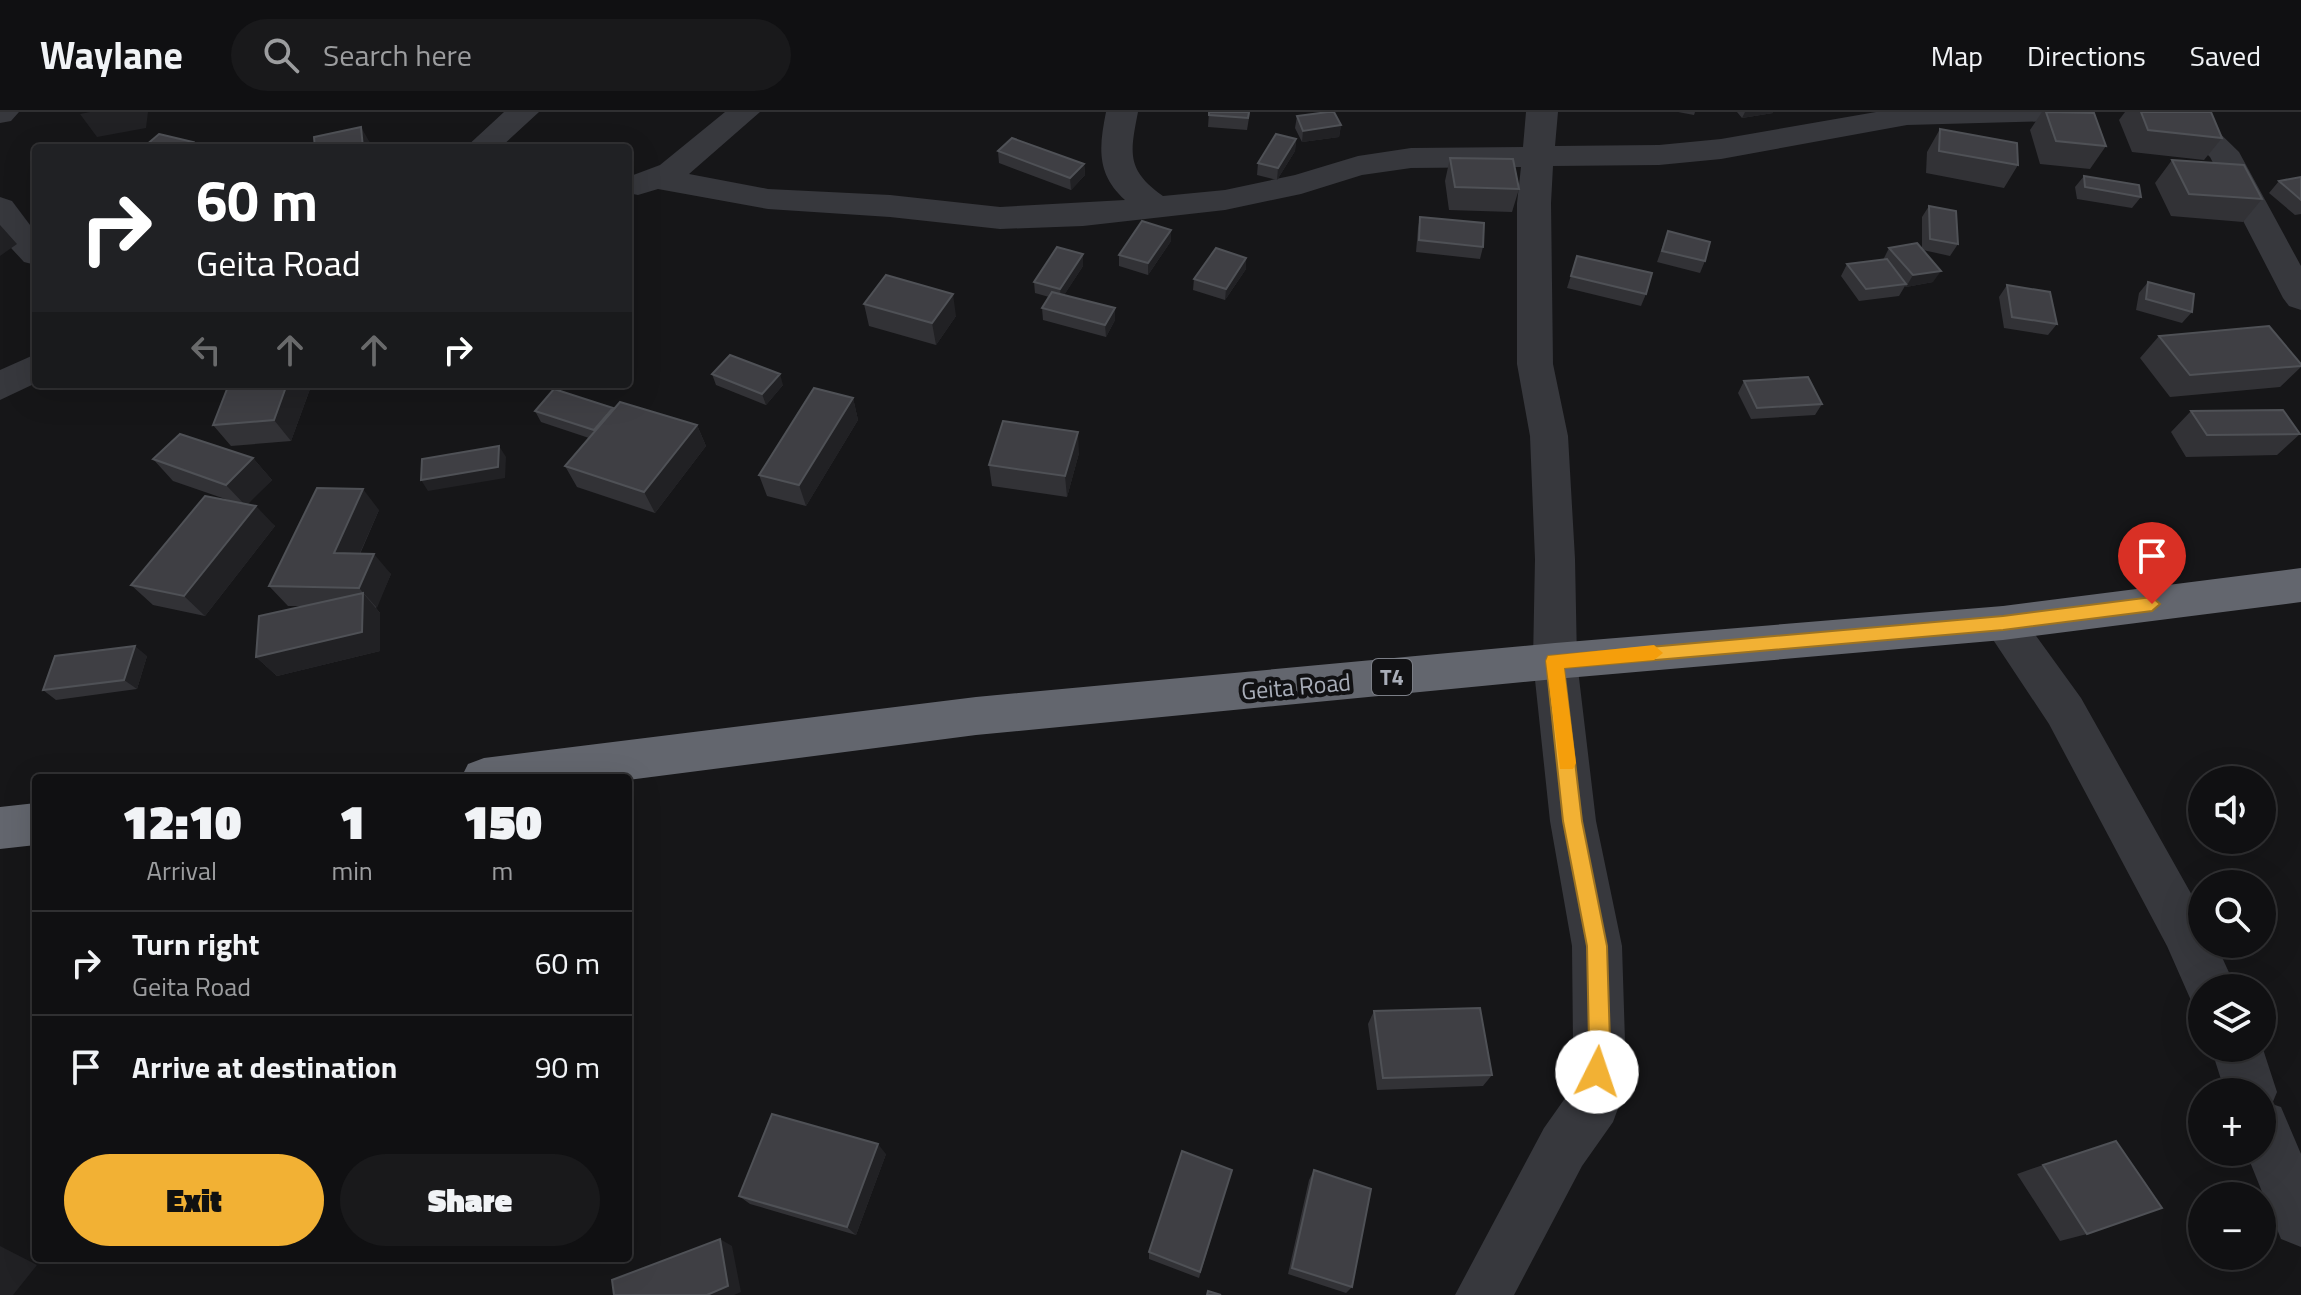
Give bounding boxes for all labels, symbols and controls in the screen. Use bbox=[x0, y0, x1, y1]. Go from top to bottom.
search box bbox=[231, 19, 791, 91]
text: Waylane bbox=[40, 26, 183, 84]
text: Search here bbox=[323, 32, 472, 78]
icon: search bbox=[259, 33, 303, 77]
text: Map bbox=[1931, 34, 1983, 77]
text: Directions bbox=[2027, 34, 2146, 77]
text: Saved bbox=[2190, 34, 2261, 77]
text: 60 m bbox=[196, 158, 318, 243]
icon: right bbox=[64, 176, 168, 280]
text: Geita Road bbox=[196, 235, 361, 290]
icon: left bbox=[184, 328, 228, 372]
icon: ahead bbox=[268, 328, 312, 372]
icon: ahead bbox=[352, 328, 396, 372]
icon: right bbox=[436, 328, 480, 372]
pin bbox=[2118, 522, 2186, 604]
icon: arrive bbox=[2130, 534, 2174, 578]
road number: T4 bbox=[1372, 659, 1412, 695]
street label: Geita Road bbox=[1240, 663, 1352, 709]
map controls bbox=[2188, 766, 2276, 1270]
button: sound bbox=[2188, 766, 2276, 854]
text: 12:10 bbox=[122, 785, 241, 858]
text: 1 bbox=[339, 785, 365, 858]
text: 150 bbox=[463, 785, 542, 858]
text: Arrival bbox=[146, 851, 217, 890]
text: min bbox=[331, 851, 373, 890]
text: m bbox=[492, 851, 513, 890]
button: search bbox=[2188, 870, 2276, 958]
text: Turn right bbox=[132, 921, 260, 967]
text: 60 m bbox=[535, 940, 600, 986]
icon: right bbox=[64, 941, 108, 985]
text: Geita Road bbox=[132, 967, 251, 1006]
button: layers bbox=[2188, 974, 2276, 1062]
position arrow bbox=[1555, 1030, 1639, 1114]
text: Arrive at destination bbox=[132, 1044, 397, 1090]
text: 90 m bbox=[535, 1044, 600, 1090]
icon: arrive bbox=[64, 1045, 108, 1089]
button: + bbox=[2188, 1078, 2276, 1166]
button: Exit bbox=[64, 1154, 324, 1246]
button: Share bbox=[340, 1154, 600, 1246]
button: − bbox=[2188, 1182, 2276, 1270]

